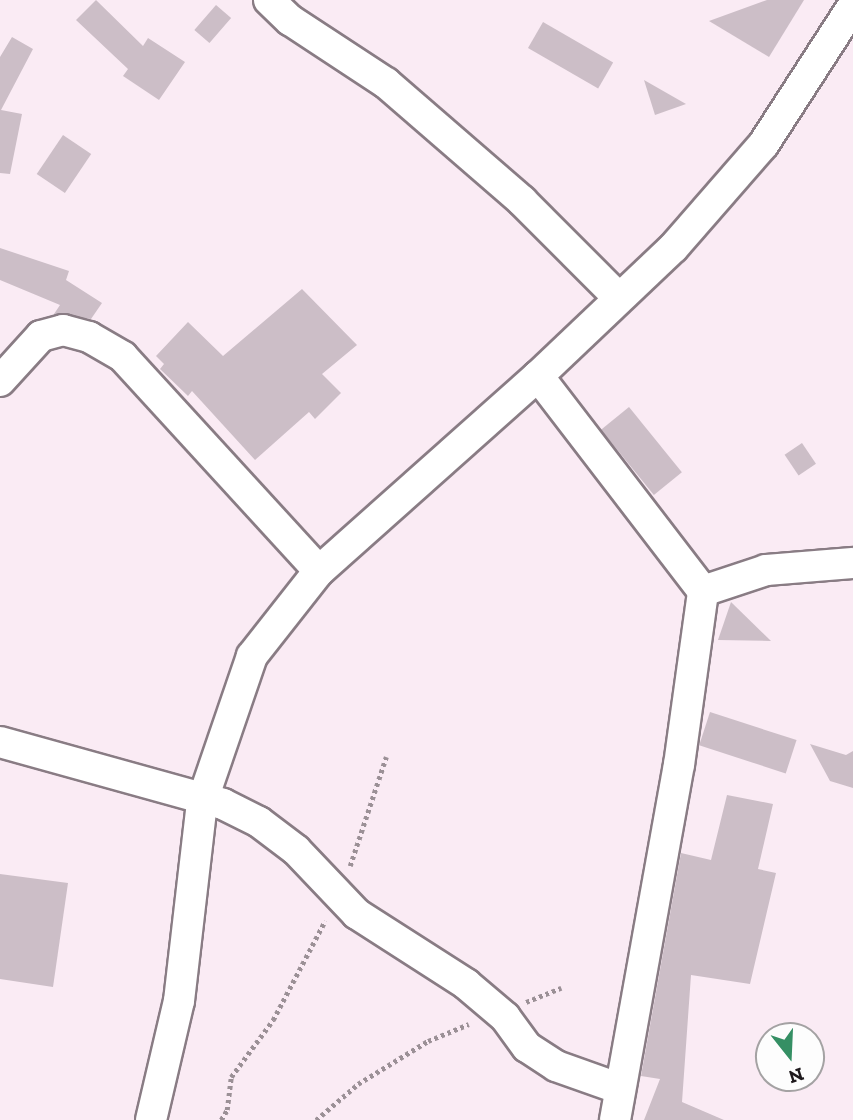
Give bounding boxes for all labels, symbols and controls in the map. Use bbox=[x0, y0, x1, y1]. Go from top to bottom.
north arrow bbox=[755, 1022, 825, 1092]
text: N bbox=[786, 1062, 806, 1089]

